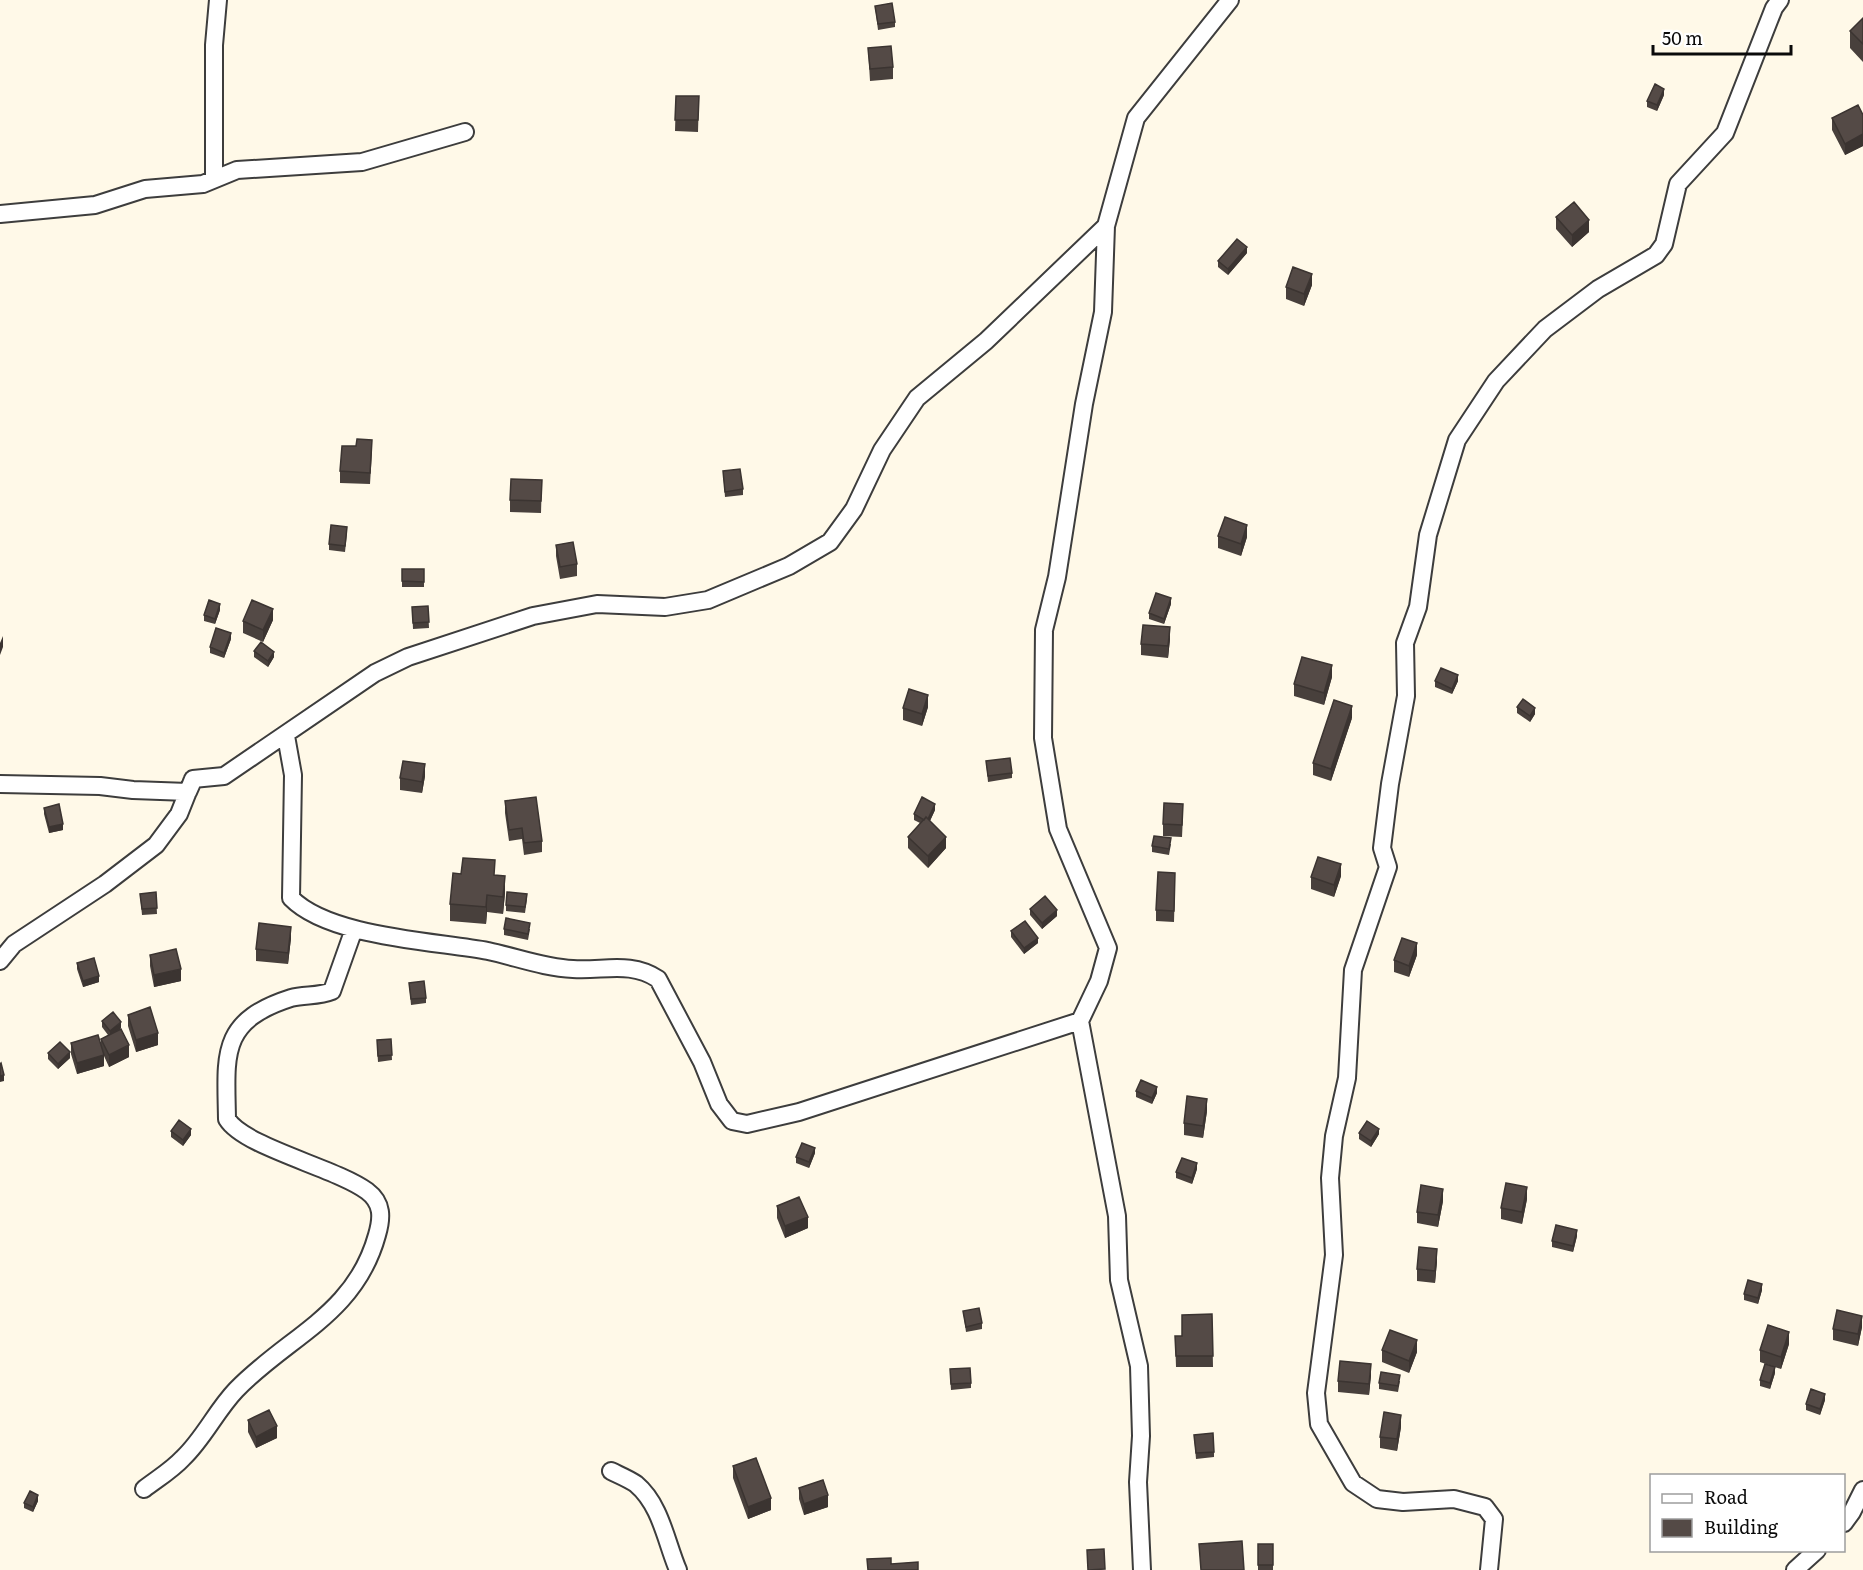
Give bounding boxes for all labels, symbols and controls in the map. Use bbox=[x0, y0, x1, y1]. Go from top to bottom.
scale bar bbox=[1653, 18, 1791, 56]
text: 50 m bbox=[1662, 24, 1703, 51]
legend bbox=[1650, 1474, 1845, 1552]
text: Road bbox=[1704, 1483, 1748, 1510]
text: Building bbox=[1704, 1513, 1779, 1540]

